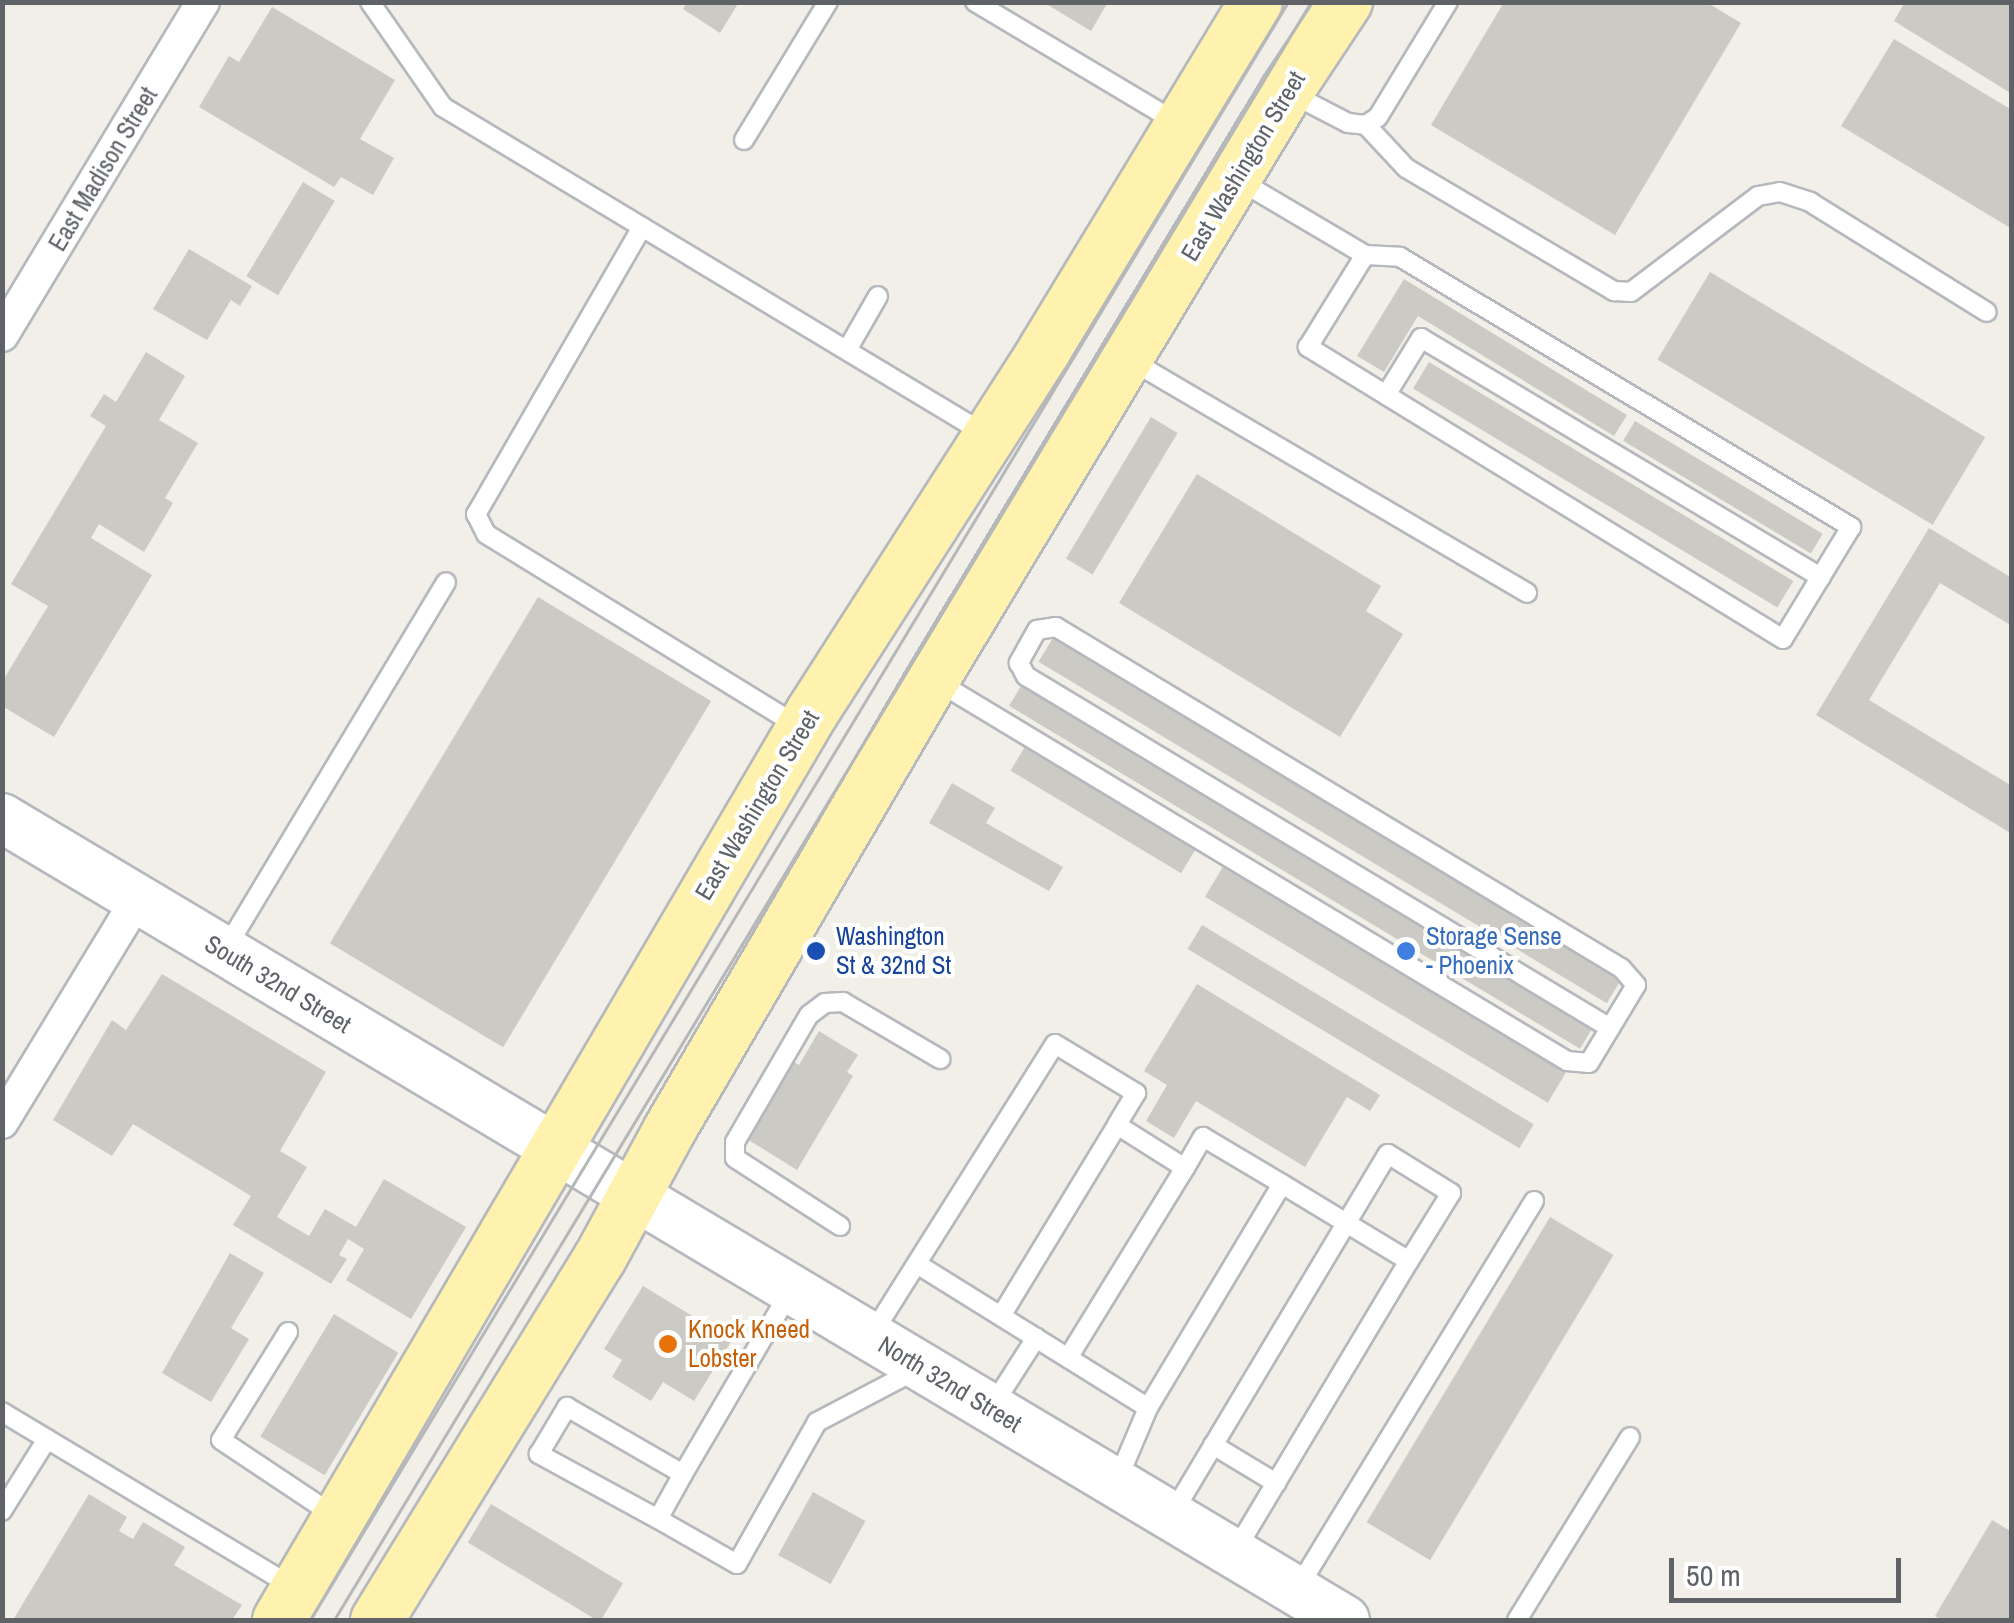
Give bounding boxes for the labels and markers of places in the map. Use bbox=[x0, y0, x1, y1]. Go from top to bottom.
place label: Washington St & 32nd St bbox=[836, 922, 951, 981]
place label: Storage Sense - Phoenix bbox=[1426, 922, 1562, 981]
marker: Washington St & 32nd St bbox=[805, 940, 827, 962]
marker: Storage Sense - Phoenix bbox=[1395, 940, 1417, 962]
place label: Knock Kneed Lobster bbox=[688, 1315, 810, 1374]
marker: Knock Kneed Lobster bbox=[657, 1333, 679, 1355]

